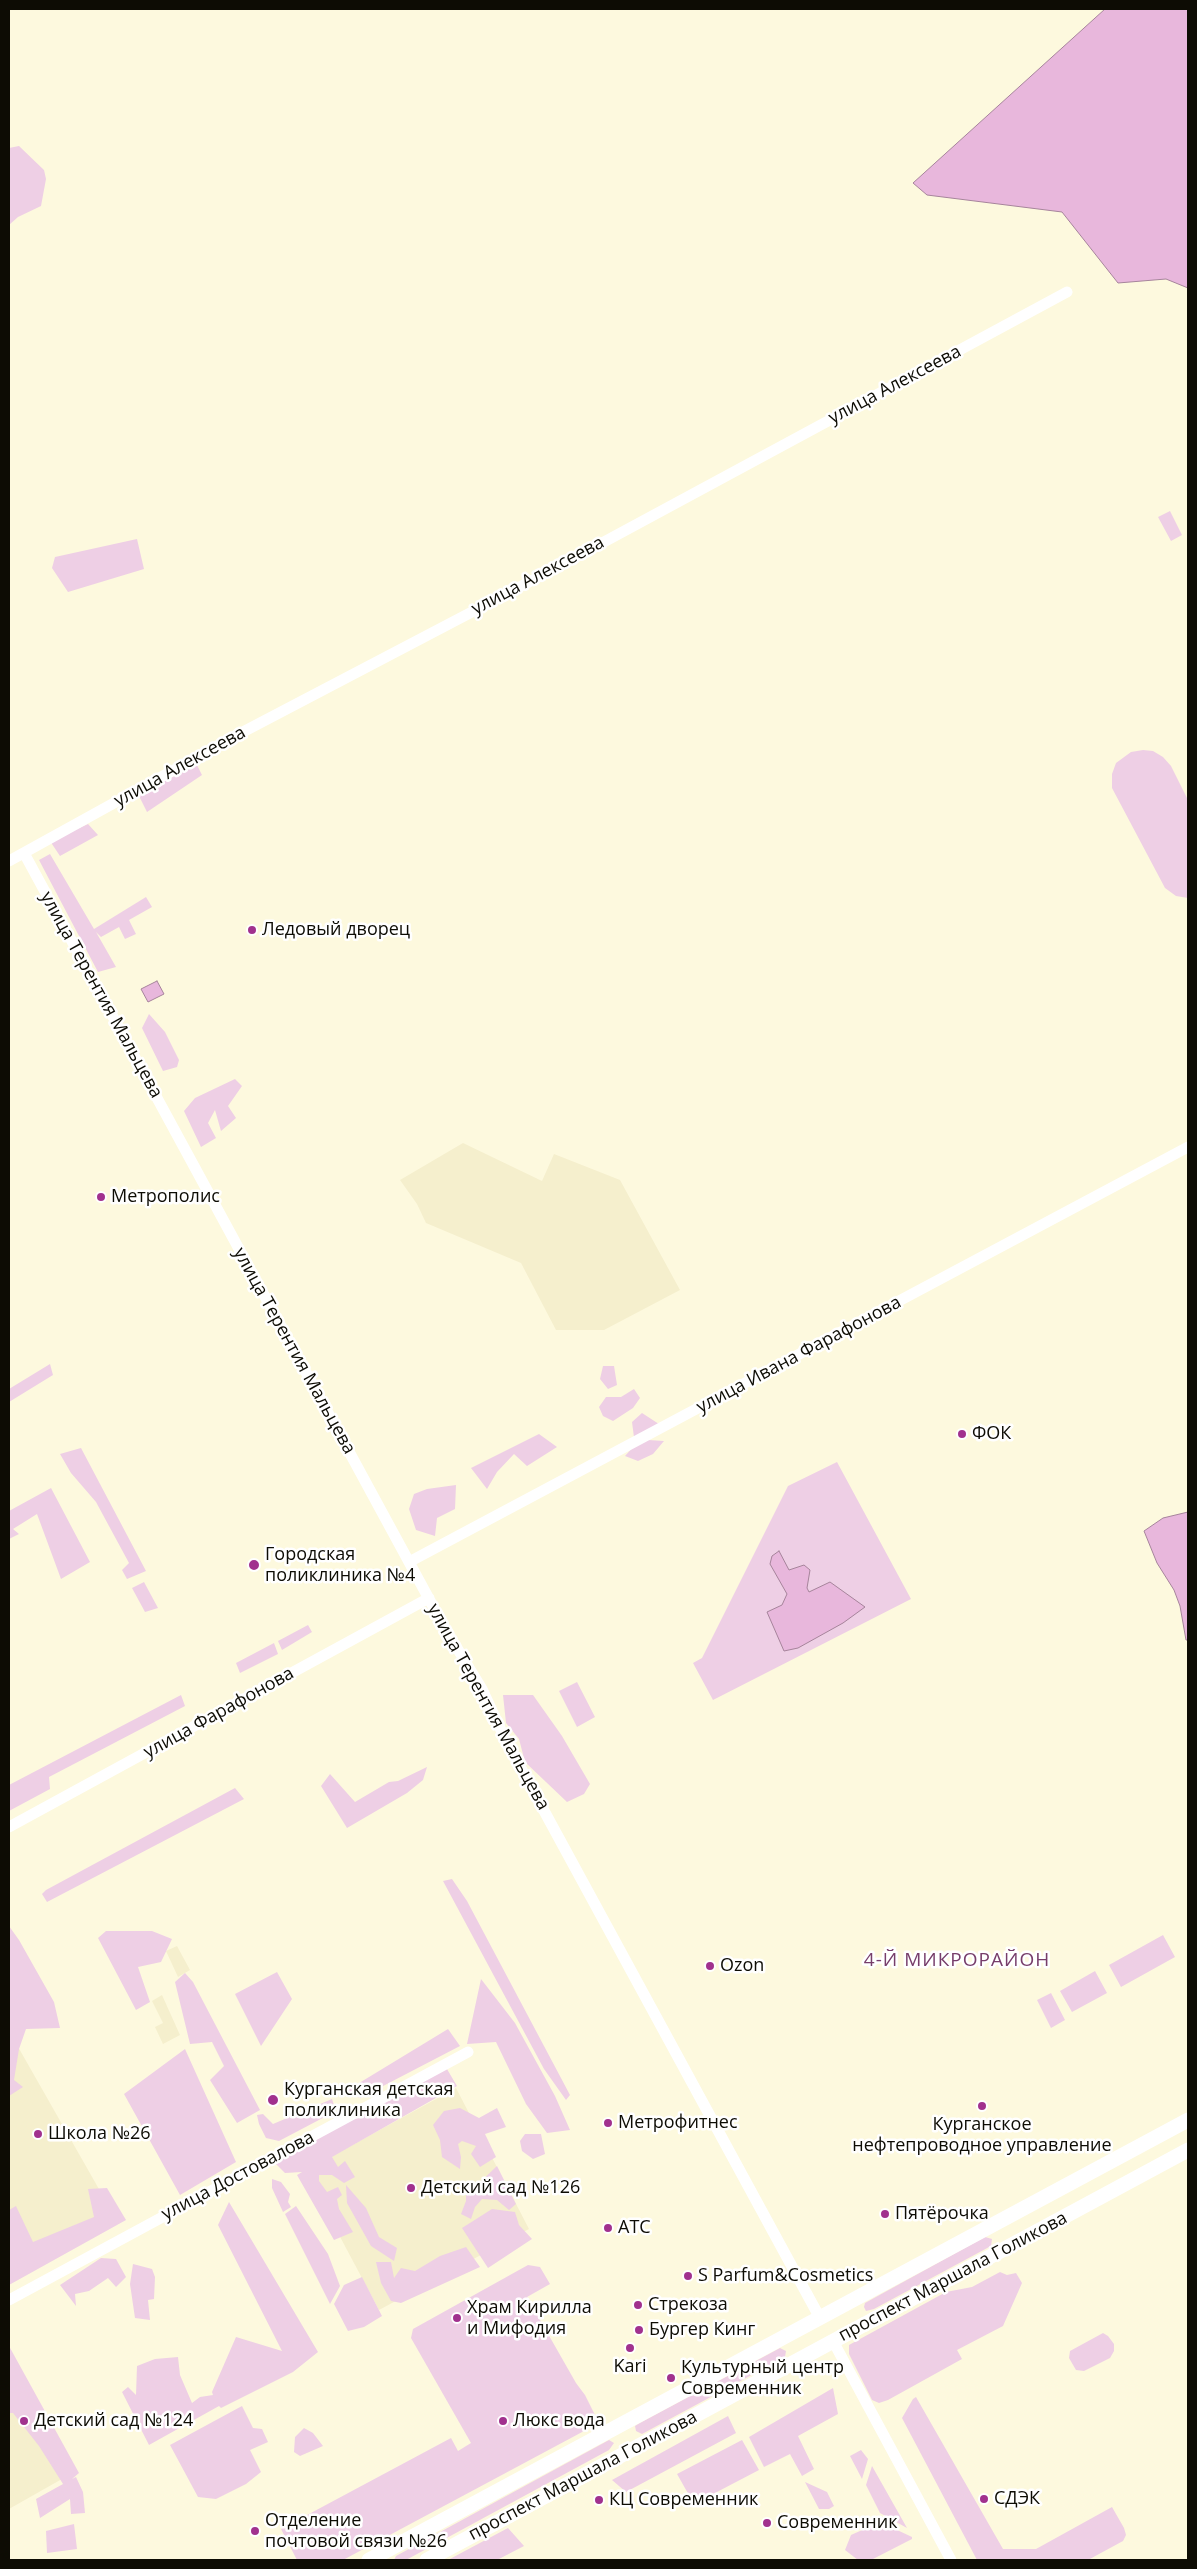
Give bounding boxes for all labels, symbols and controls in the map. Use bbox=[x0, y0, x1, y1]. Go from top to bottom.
street label: улица Алексеева bbox=[825, 341, 965, 429]
street label: улица Алексеева bbox=[468, 532, 608, 620]
street label: улица Алексеева bbox=[110, 722, 250, 812]
street label: улица Терентия Мальцева bbox=[35, 888, 167, 1102]
place label: Ледовый дворец bbox=[262, 919, 410, 941]
marker: Ледовый дворец bbox=[246, 924, 258, 936]
place label: Метрополис bbox=[111, 1186, 220, 1208]
marker: Метрополис bbox=[95, 1191, 107, 1203]
street label: улица Терентия Мальцева bbox=[228, 1244, 360, 1458]
street label: улица Ивана Фарафонова bbox=[693, 1292, 905, 1418]
place label: ФОК bbox=[972, 1423, 1011, 1445]
marker: ФОК bbox=[956, 1428, 968, 1440]
place label: Городская поликлиника №4 bbox=[265, 1544, 415, 1586]
marker: Городская поликлиника №4 bbox=[247, 1558, 261, 1572]
street label: улица Терентия Мальцева bbox=[422, 1600, 554, 1814]
street label: улица Фарафонова bbox=[140, 1663, 298, 1763]
district label: 4-Й МИКРОРАЙОН bbox=[862, 1950, 1052, 1972]
place label: Ozon bbox=[720, 1955, 764, 1977]
marker: Ozon bbox=[704, 1960, 716, 1972]
place label: Курганская детская поликлиника bbox=[284, 2079, 454, 2122]
marker: Курганская детская поликлиника bbox=[266, 2093, 280, 2107]
marker: Курганское нефтепроводное управление bbox=[976, 2100, 988, 2112]
place label: Метрофитнес bbox=[618, 2112, 738, 2134]
place label: Курганское нефтепроводное управление bbox=[852, 2114, 1112, 2156]
marker: Метрофитнес bbox=[602, 2117, 614, 2129]
place label: Школа №26 bbox=[48, 2123, 151, 2145]
street label: улица Достовалова bbox=[158, 2127, 318, 2225]
marker: Школа №26 bbox=[32, 2128, 44, 2140]
place label: Детский сад №126 bbox=[421, 2177, 580, 2199]
marker: Детский сад №126 bbox=[405, 2182, 417, 2194]
place label: Пятёрочка bbox=[895, 2203, 989, 2225]
street label: проспект Маршала Голикова bbox=[835, 2207, 1071, 2347]
marker: Пятёрочка bbox=[879, 2208, 891, 2220]
place label: АТС bbox=[618, 2217, 651, 2239]
marker: АТС bbox=[602, 2222, 614, 2234]
place label: S Parfum&Cosmetics bbox=[698, 2265, 873, 2287]
marker: S Parfum&Cosmetics bbox=[682, 2270, 694, 2282]
place label: Стрекоза bbox=[648, 2294, 728, 2316]
place label: Храм Кирилла и Мифодия bbox=[467, 2297, 592, 2340]
marker: Стрекоза bbox=[632, 2299, 644, 2311]
marker: Храм Кирилла и Мифодия bbox=[451, 2312, 463, 2324]
place label: Бургер Кинг bbox=[649, 2319, 755, 2341]
marker: Бургер Кинг bbox=[633, 2324, 645, 2336]
marker: Kari bbox=[624, 2342, 636, 2354]
place label: Kari bbox=[614, 2356, 646, 2378]
place label: Культурный центр Современник bbox=[681, 2357, 844, 2400]
marker: Культурный центр Современник bbox=[665, 2372, 677, 2384]
street label: проспект Маршала Голикова bbox=[465, 2406, 701, 2546]
place label: Детский сад №124 bbox=[34, 2410, 193, 2432]
place label: Люкс вода bbox=[513, 2410, 605, 2432]
marker: Детский сад №124 bbox=[18, 2415, 30, 2427]
marker: Люкс вода bbox=[497, 2415, 509, 2427]
place label: СДЭК bbox=[994, 2488, 1040, 2510]
place label: КЦ Современник bbox=[609, 2489, 758, 2511]
marker: СДЭК bbox=[978, 2493, 990, 2505]
marker: КЦ Современник bbox=[593, 2494, 605, 2506]
place label: Отделение почтовой связи №26 bbox=[265, 2510, 447, 2552]
place label: Современник bbox=[777, 2512, 897, 2534]
marker: Современник bbox=[761, 2517, 773, 2529]
marker: Отделение почтовой связи №26 bbox=[249, 2525, 261, 2537]

